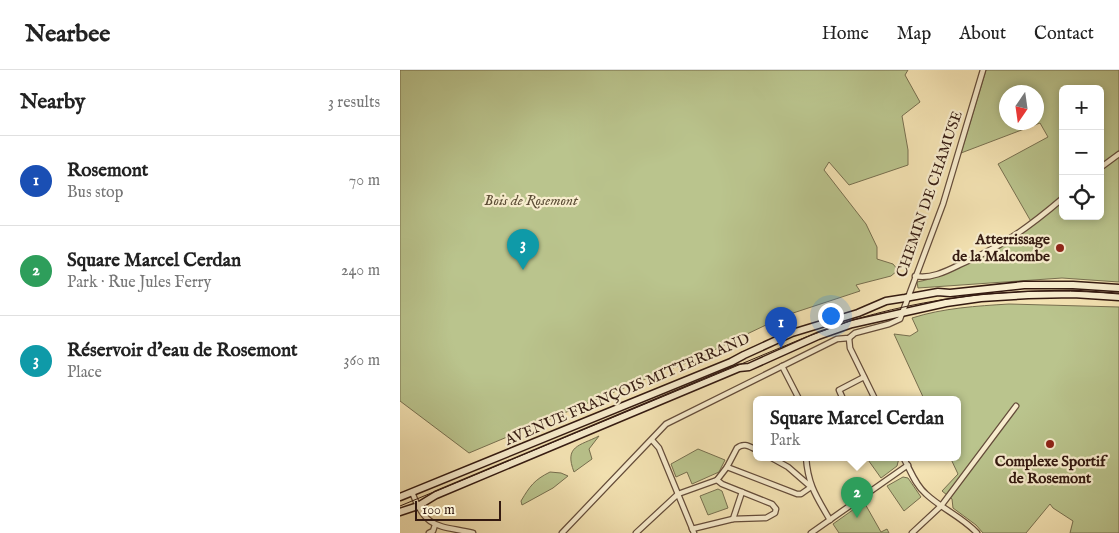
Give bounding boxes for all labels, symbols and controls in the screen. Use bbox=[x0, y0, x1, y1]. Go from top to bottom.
text: Nearbee bbox=[25, 19, 110, 50]
text: Home bbox=[822, 23, 869, 46]
text: Map bbox=[897, 23, 931, 46]
text: About bbox=[959, 23, 1006, 46]
text: Contact bbox=[1034, 23, 1094, 46]
north arrow bbox=[999, 85, 1044, 130]
map controls bbox=[1059, 85, 1104, 220]
button: + bbox=[1059, 85, 1104, 130]
text: Nearby bbox=[20, 89, 85, 116]
text: 3 results bbox=[328, 93, 380, 113]
street label: CHEMIN DE CHAMUSE bbox=[892, 108, 967, 280]
button: − bbox=[1059, 130, 1104, 175]
text: Rosemont bbox=[67, 159, 148, 183]
text: 1 bbox=[33, 171, 39, 191]
text: 70 m bbox=[349, 171, 380, 191]
button: locate bbox=[1059, 175, 1104, 220]
text: Bus stop bbox=[67, 183, 123, 203]
park label: Bois de Rosemont bbox=[484, 191, 579, 210]
pin: 3 bbox=[507, 229, 539, 270]
place label: Atterrissage de la Malcombe bbox=[952, 230, 1050, 266]
marker: Atterrissage de la Malcombe bbox=[1054, 242, 1066, 254]
text: Square Marcel Cerdan bbox=[67, 249, 241, 273]
text: 2 bbox=[32, 261, 40, 281]
text: 240 m bbox=[341, 261, 380, 281]
text: Park · Rue Jules Ferry bbox=[67, 273, 211, 293]
your location bbox=[818, 303, 844, 329]
pin: 1 bbox=[765, 307, 797, 348]
street label: AVENUE FRANÇOIS MITTERRAND bbox=[501, 329, 752, 450]
text: Réservoir d'eau de Rosemont bbox=[67, 339, 298, 363]
text: 3 bbox=[33, 351, 39, 371]
text: 360 m bbox=[344, 351, 380, 371]
text: Place bbox=[67, 363, 102, 383]
popup bbox=[753, 396, 961, 461]
text: Square Marcel Cerdan bbox=[770, 407, 944, 431]
text: Park bbox=[770, 431, 800, 451]
marker: Complexe Sportif de Rosemont bbox=[1044, 438, 1056, 450]
place label: Complexe Sportif de Rosemont bbox=[995, 452, 1108, 488]
pin: 2 bbox=[841, 477, 873, 518]
scale bar bbox=[415, 498, 501, 521]
text: 100 m bbox=[422, 501, 455, 519]

